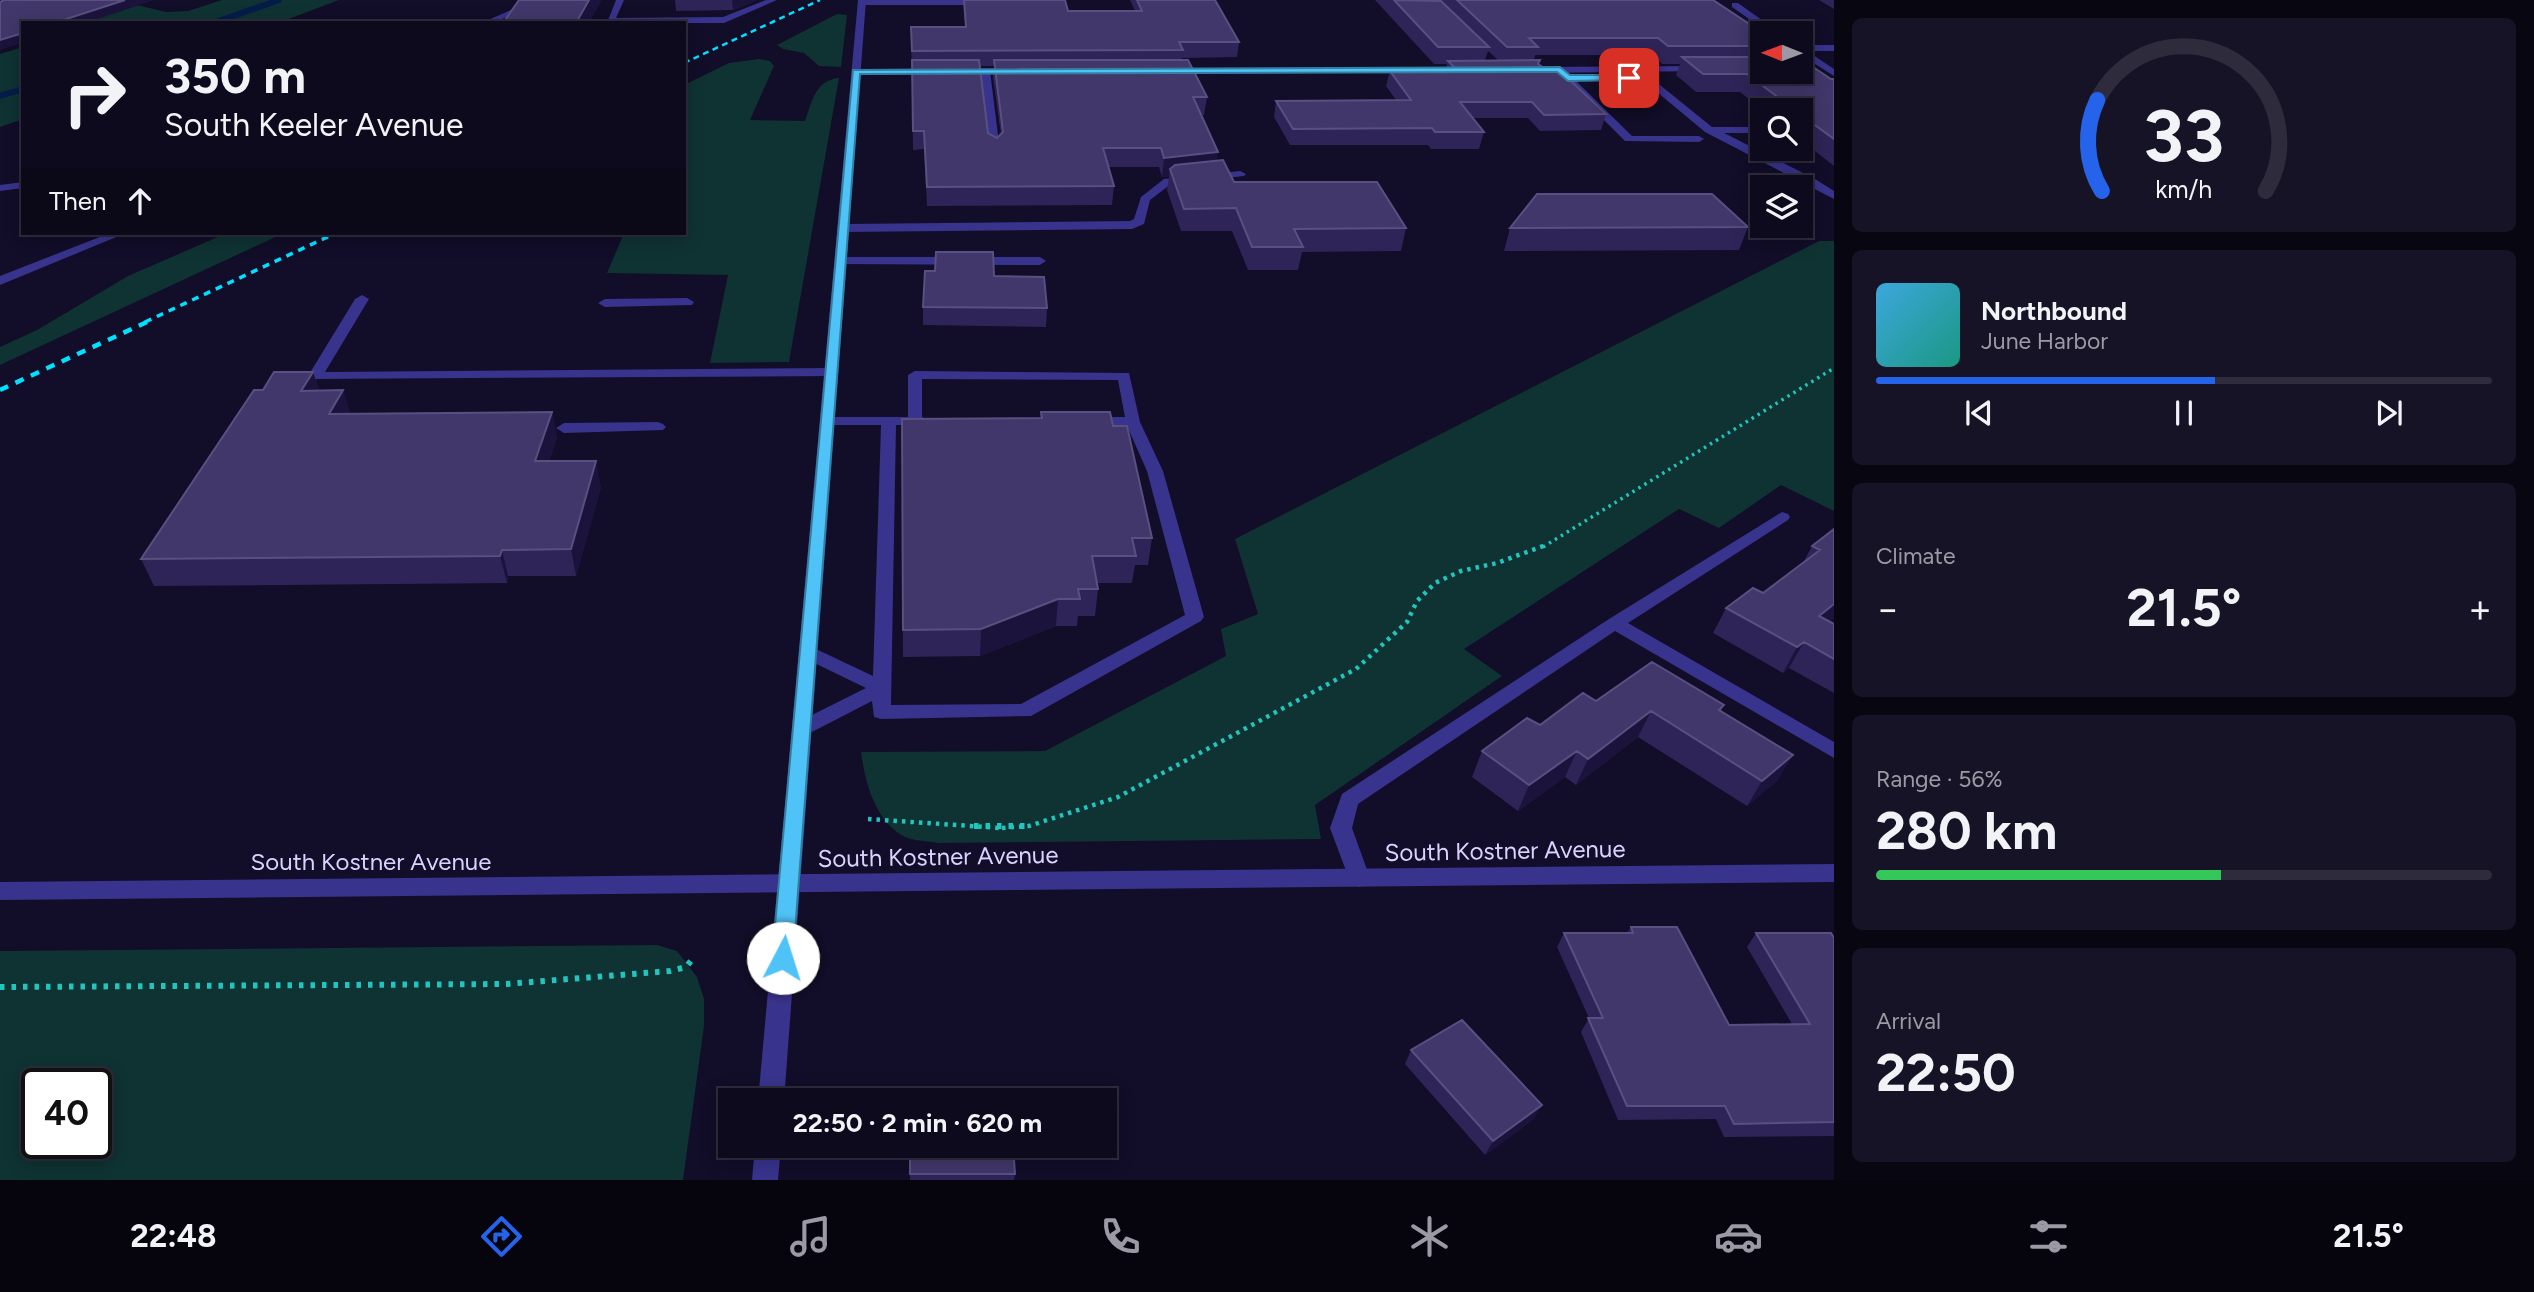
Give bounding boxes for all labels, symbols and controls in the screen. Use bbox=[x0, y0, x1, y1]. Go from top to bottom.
north arrow bbox=[1750, 21, 1813, 84]
map controls bbox=[1750, 21, 1813, 238]
text: 350 m bbox=[164, 46, 306, 105]
pin bbox=[1599, 48, 1659, 108]
icon: right bbox=[49, 49, 140, 140]
icon: arrive bbox=[1610, 59, 1648, 97]
text: 33 bbox=[2144, 93, 2224, 180]
button: search bbox=[1750, 98, 1813, 161]
text: South Keeler Avenue bbox=[164, 106, 464, 144]
text: km/h bbox=[2155, 174, 2213, 204]
button: layers bbox=[1750, 175, 1813, 238]
icon: ahead bbox=[121, 182, 159, 220]
text: Then bbox=[49, 185, 107, 217]
text: Northbound bbox=[1981, 295, 2127, 327]
text: June Harbor bbox=[1981, 327, 2108, 355]
icon: previous bbox=[1960, 394, 1998, 432]
icon: pause bbox=[2165, 394, 2203, 432]
icon: next bbox=[2370, 394, 2408, 432]
text: Climate bbox=[1876, 542, 1955, 570]
text: 21.5° bbox=[2127, 577, 2241, 639]
text: − bbox=[1876, 586, 1900, 632]
text: + bbox=[2468, 586, 2492, 632]
text: Range · 56% bbox=[1876, 765, 2003, 793]
text: 280 km bbox=[1876, 800, 2057, 862]
street label: South Kostner Avenue bbox=[1384, 834, 1626, 867]
street label: South Kostner Avenue bbox=[817, 840, 1059, 873]
street label: South Kostner Avenue bbox=[251, 847, 491, 876]
position arrow bbox=[746, 921, 820, 995]
text: Arrival bbox=[1876, 1007, 1941, 1035]
text: 22:50 bbox=[1876, 1042, 2016, 1104]
speed limit sign: 40 bbox=[21, 1068, 112, 1159]
text: 22:50 · 2 min · 620 m bbox=[793, 1107, 1042, 1139]
icon: directions bbox=[477, 1212, 526, 1261]
icon: music bbox=[786, 1212, 835, 1261]
icon: phone bbox=[1096, 1212, 1145, 1261]
icon: climate bbox=[1405, 1212, 1454, 1261]
icon: car bbox=[1714, 1212, 1763, 1261]
icon: filters bbox=[2024, 1212, 2073, 1261]
text: 22:48 bbox=[130, 1217, 217, 1255]
text: 21.5° bbox=[2333, 1217, 2404, 1255]

